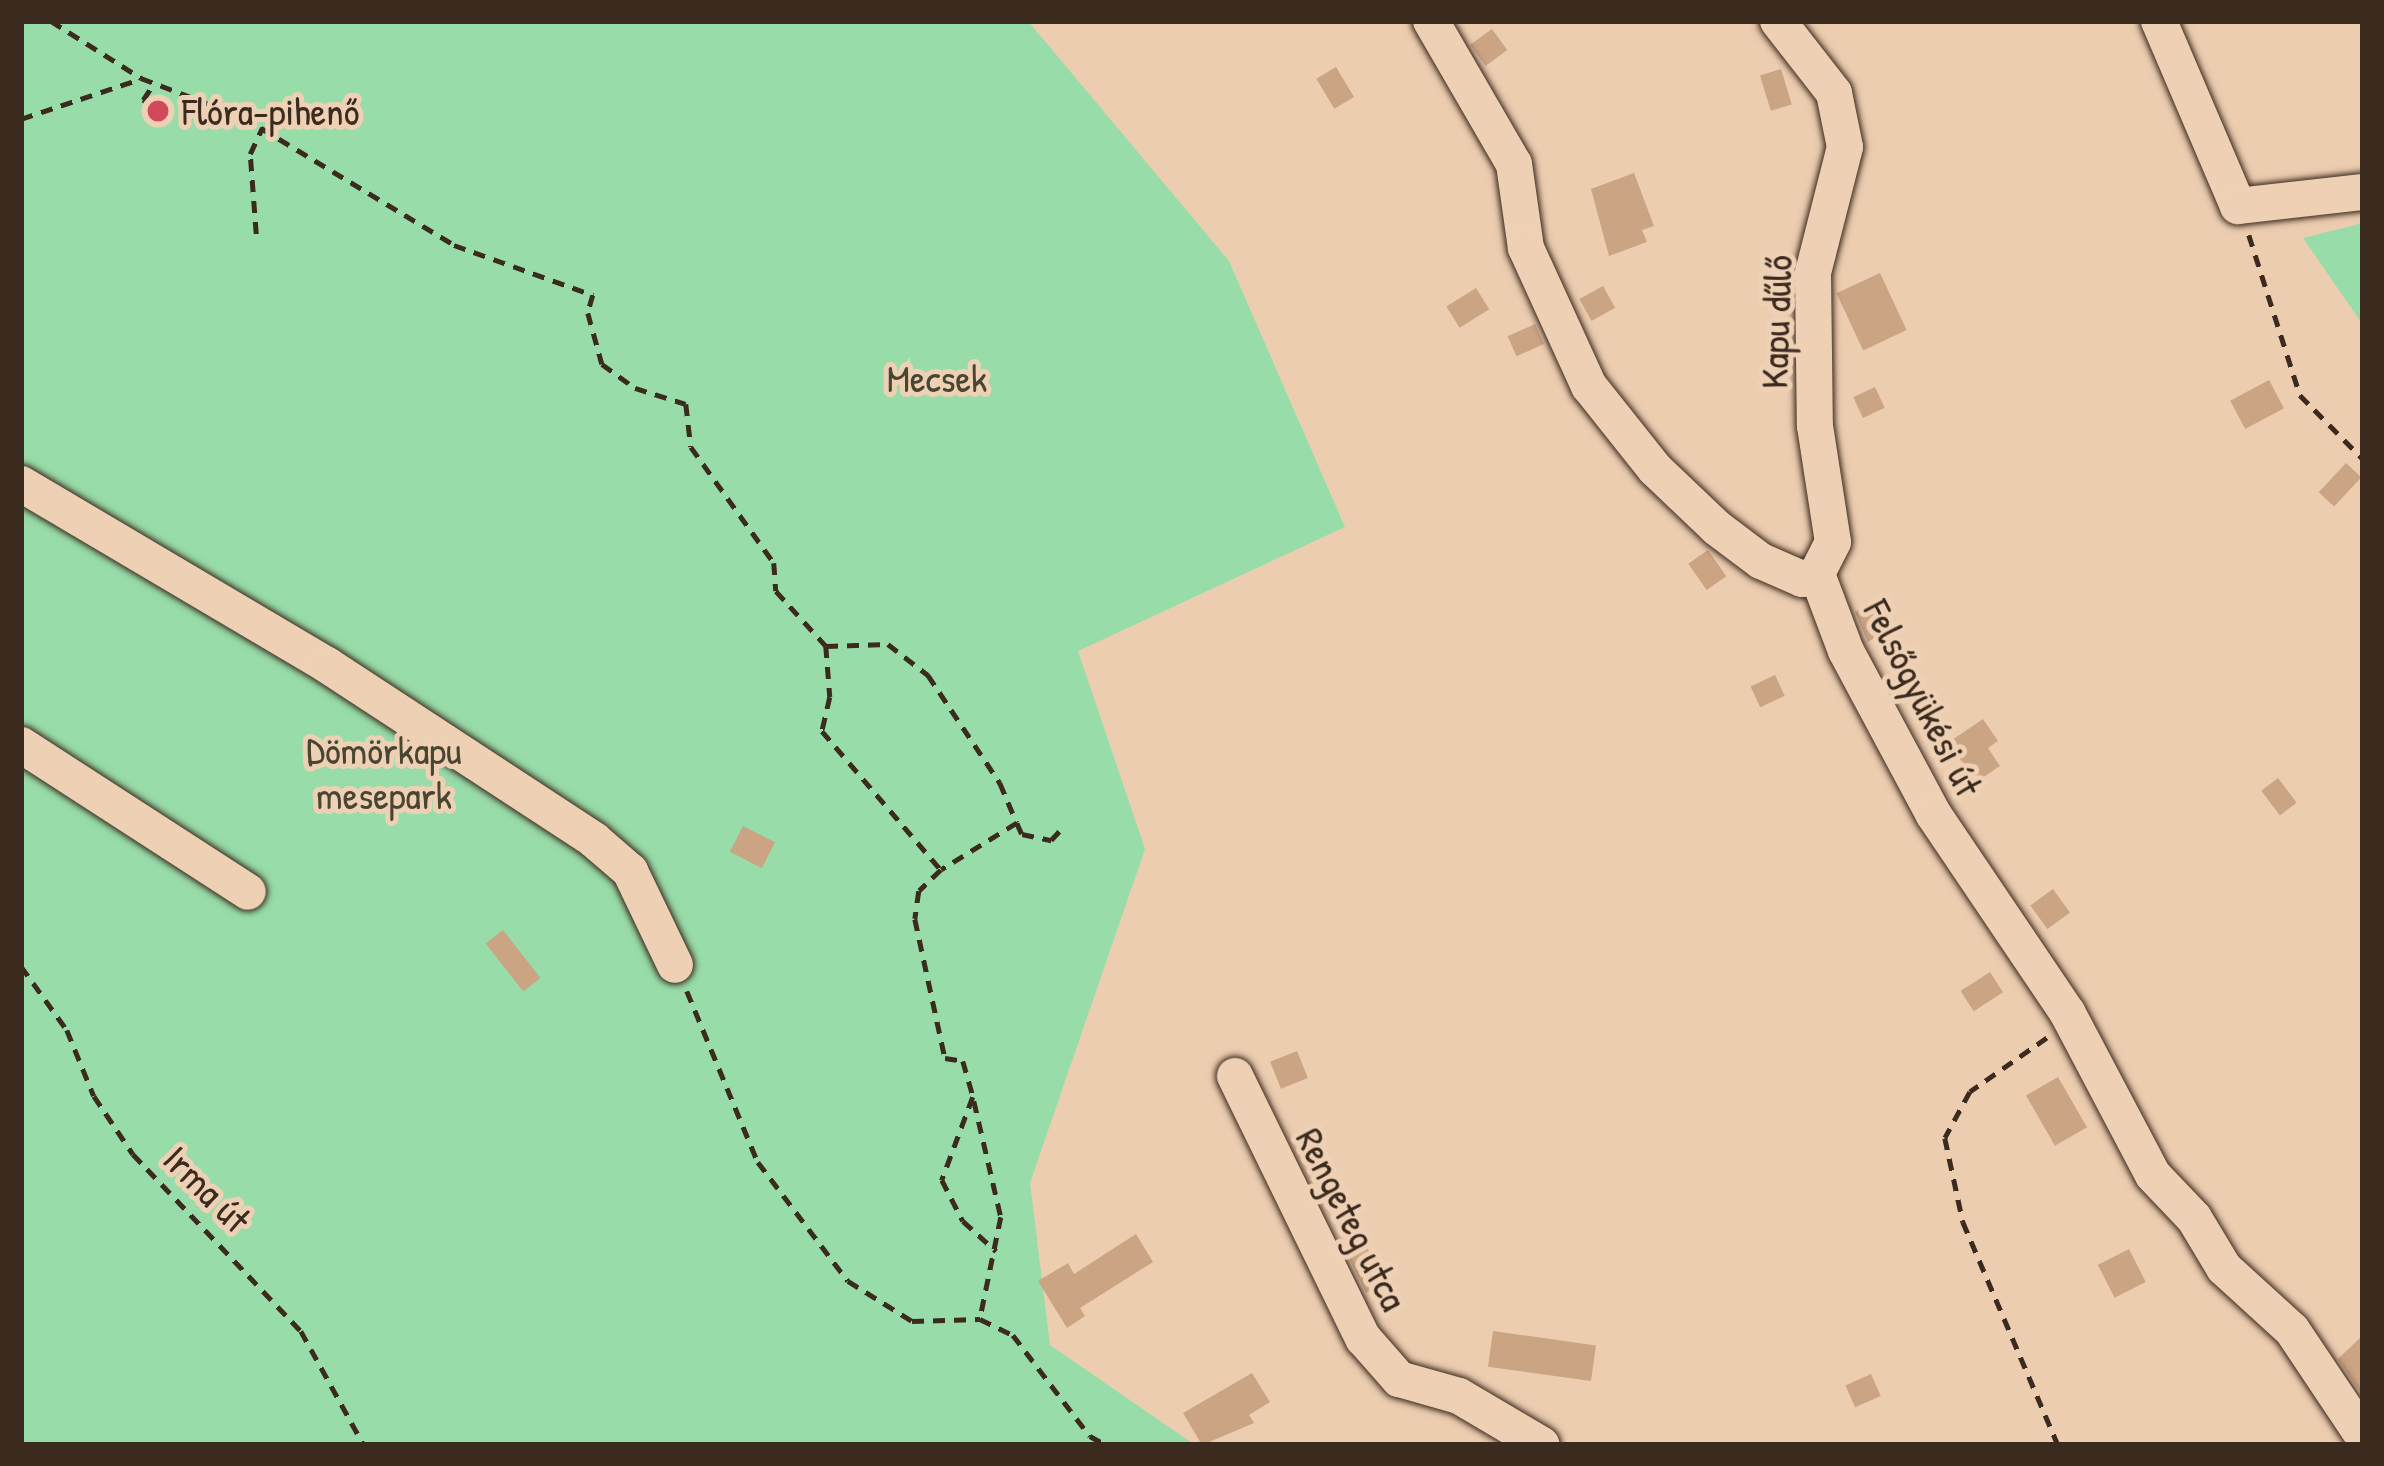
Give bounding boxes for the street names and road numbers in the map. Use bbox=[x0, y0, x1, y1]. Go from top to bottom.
street label: Kapu dűlő bbox=[1750, 254, 1802, 390]
street label: Felsőgyükési út bbox=[1854, 592, 1992, 804]
street label: Rengeteg utca bbox=[1286, 1120, 1418, 1318]
street label: Irma út bbox=[154, 1136, 260, 1242]

